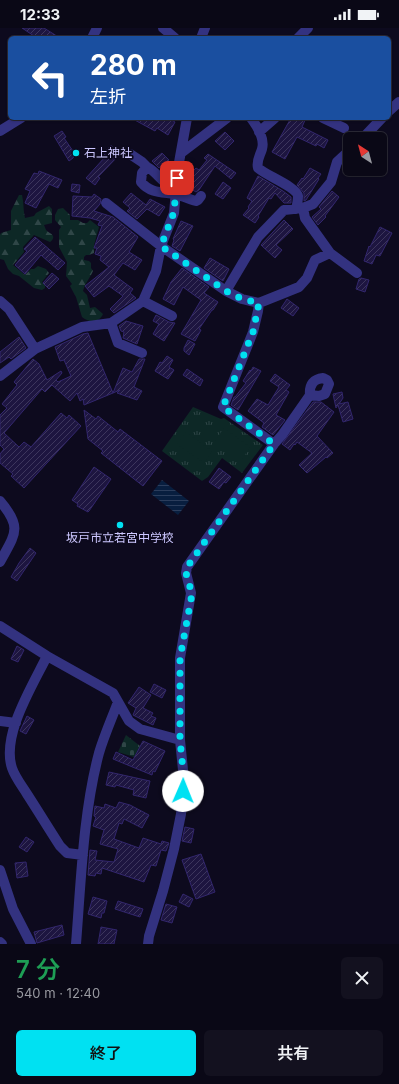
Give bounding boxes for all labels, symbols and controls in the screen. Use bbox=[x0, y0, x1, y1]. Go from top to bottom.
text: 12:33 bbox=[20, 5, 60, 24]
text: 280 m bbox=[90, 48, 177, 82]
icon: left bbox=[24, 52, 76, 104]
text: 左折 bbox=[90, 86, 126, 107]
north arrow bbox=[343, 132, 387, 176]
map controls bbox=[343, 132, 387, 176]
place label: 石上神社 bbox=[84, 145, 132, 160]
marker: 石上神社 bbox=[71, 148, 81, 158]
pin bbox=[160, 161, 194, 195]
icon: arrive bbox=[166, 167, 188, 189]
marker: 坂戸市立若宮中学校 bbox=[115, 520, 125, 530]
place label: 坂戸市立若宮中学校 bbox=[66, 530, 174, 545]
position arrow bbox=[162, 770, 204, 812]
text: 7 分 bbox=[16, 955, 60, 984]
button: close bbox=[341, 957, 383, 999]
text: 540 m · 12:40 bbox=[16, 985, 100, 1001]
button: 終了 bbox=[16, 1030, 196, 1076]
button: 共有 bbox=[204, 1030, 383, 1076]

